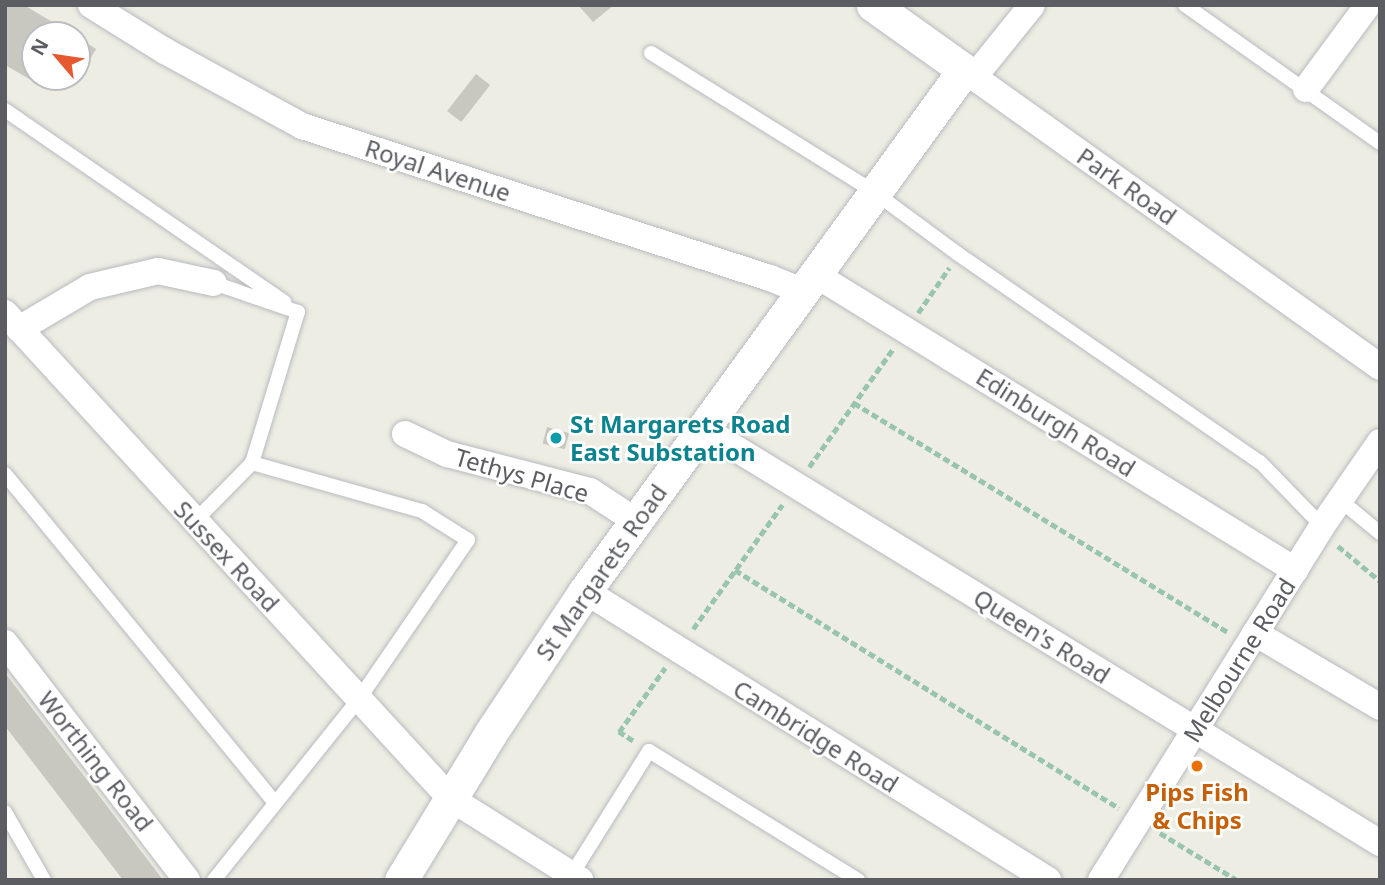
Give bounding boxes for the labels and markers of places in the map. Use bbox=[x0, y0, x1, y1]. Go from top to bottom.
place label: St Margarets Road East Substation bbox=[570, 410, 790, 466]
marker: St Margarets Road East Substation bbox=[548, 430, 564, 446]
marker: Pips Fish & Chips bbox=[1189, 758, 1205, 774]
place label: Pips Fish & Chips bbox=[1145, 778, 1249, 834]

